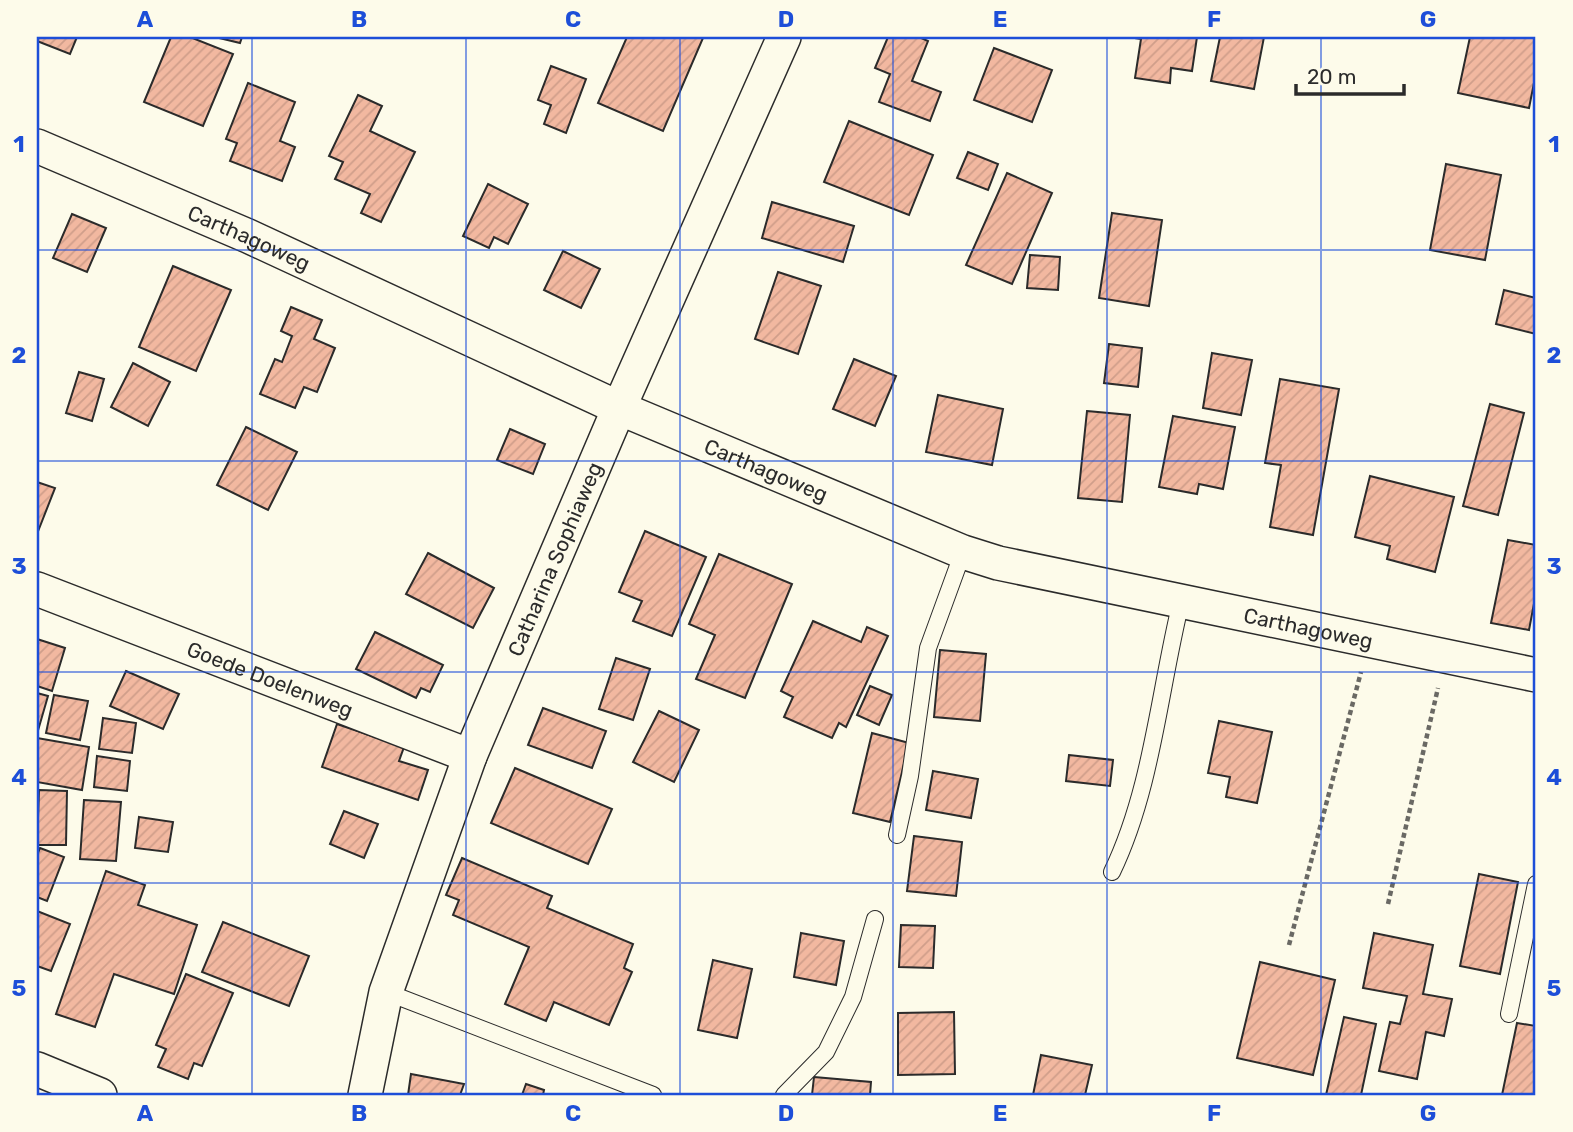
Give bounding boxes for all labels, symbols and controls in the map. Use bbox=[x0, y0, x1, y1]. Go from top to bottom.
text: A bbox=[137, 5, 154, 33]
text: B bbox=[351, 5, 367, 33]
text: C bbox=[565, 5, 581, 33]
text: D bbox=[778, 5, 794, 33]
text: E bbox=[993, 5, 1007, 33]
text: F bbox=[1207, 5, 1221, 33]
text: G bbox=[1420, 5, 1436, 33]
scale bar bbox=[1296, 52, 1405, 96]
text: 20 m bbox=[1307, 64, 1356, 89]
text: 1 bbox=[13, 130, 25, 158]
text: 1 bbox=[1548, 130, 1560, 158]
street label: Carthagoweg bbox=[184, 199, 314, 276]
text: 2 bbox=[12, 341, 26, 369]
text: 2 bbox=[1547, 341, 1561, 369]
street label: Carthagoweg bbox=[701, 433, 832, 507]
street label: Catharina Sophiaweg bbox=[502, 458, 607, 660]
text: 3 bbox=[11, 552, 27, 580]
text: 3 bbox=[1546, 552, 1562, 580]
street label: Carthagoweg bbox=[1242, 602, 1375, 653]
street label: Goede Doelenweg bbox=[184, 636, 357, 722]
text: 4 bbox=[11, 763, 27, 791]
text: 4 bbox=[1546, 763, 1562, 791]
text: 5 bbox=[12, 974, 27, 1002]
text: 5 bbox=[1547, 974, 1562, 1002]
text: A bbox=[137, 1099, 154, 1127]
text: B bbox=[351, 1099, 367, 1127]
text: C bbox=[565, 1099, 581, 1127]
text: D bbox=[778, 1099, 794, 1127]
text: E bbox=[993, 1099, 1007, 1127]
text: F bbox=[1207, 1099, 1221, 1127]
text: G bbox=[1420, 1099, 1436, 1127]

